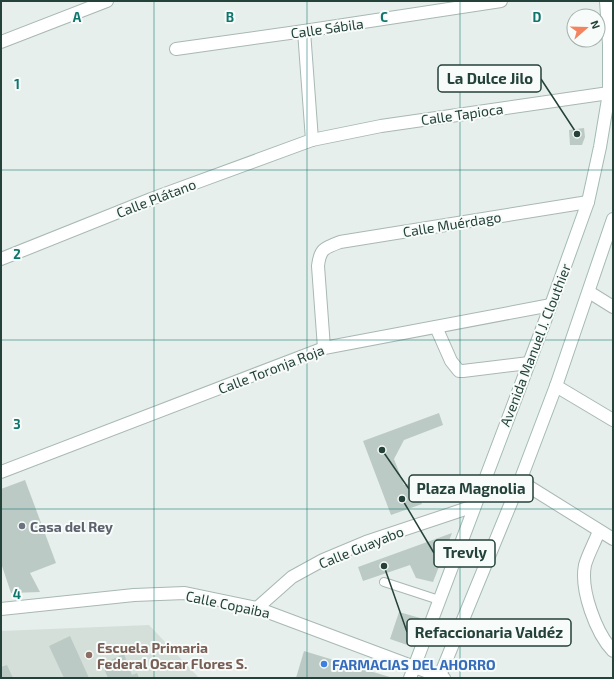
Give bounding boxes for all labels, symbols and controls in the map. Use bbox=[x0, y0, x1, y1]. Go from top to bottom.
north arrow bbox=[566, 8, 606, 48]
text: A bbox=[73, 9, 82, 25]
text: B bbox=[226, 9, 234, 25]
text: C bbox=[380, 9, 388, 25]
text: D bbox=[533, 9, 542, 25]
street label: Calle Sábila bbox=[289, 14, 365, 42]
text: N bbox=[588, 18, 603, 30]
callout: La Dulce Jilo bbox=[438, 65, 541, 92]
text: La Dulce Jilo bbox=[447, 69, 533, 87]
text: 1 bbox=[14, 76, 20, 92]
street label: Calle Tapioca bbox=[420, 100, 504, 128]
street label: Calle Plátano bbox=[114, 175, 198, 221]
street label: Calle Muérdago bbox=[402, 208, 502, 240]
text: 2 bbox=[13, 246, 21, 262]
street label: Avenida Manuel J. Clouthier bbox=[496, 261, 574, 429]
street label: Calle Toronja Roja bbox=[215, 341, 327, 397]
text: 3 bbox=[13, 416, 21, 432]
callout: Plaza Magnolia bbox=[409, 475, 533, 502]
text: Plaza Magnolia bbox=[417, 479, 525, 497]
place label: Casa del Rey bbox=[30, 518, 113, 535]
marker: Casa del Rey bbox=[17, 521, 27, 531]
street label: Calle Guayabo bbox=[316, 522, 406, 572]
callout: Trevly bbox=[434, 540, 495, 567]
text: Trevly bbox=[443, 543, 488, 562]
text: 4 bbox=[13, 586, 21, 602]
street label: Calle Copaiba bbox=[184, 587, 272, 621]
callout: Refaccionaria Valdéz bbox=[407, 619, 571, 646]
text: Refaccionaria Valdéz bbox=[415, 623, 563, 641]
place label: Escuela Primaria Federal Oscar Flores S. bbox=[97, 639, 247, 672]
marker: Escuela Primaria Federal Oscar Flores S. bbox=[84, 650, 94, 660]
place label: FARMACIAS DEL AHORRO bbox=[332, 656, 496, 673]
marker: FARMACIAS DEL AHORRO bbox=[319, 659, 329, 669]

